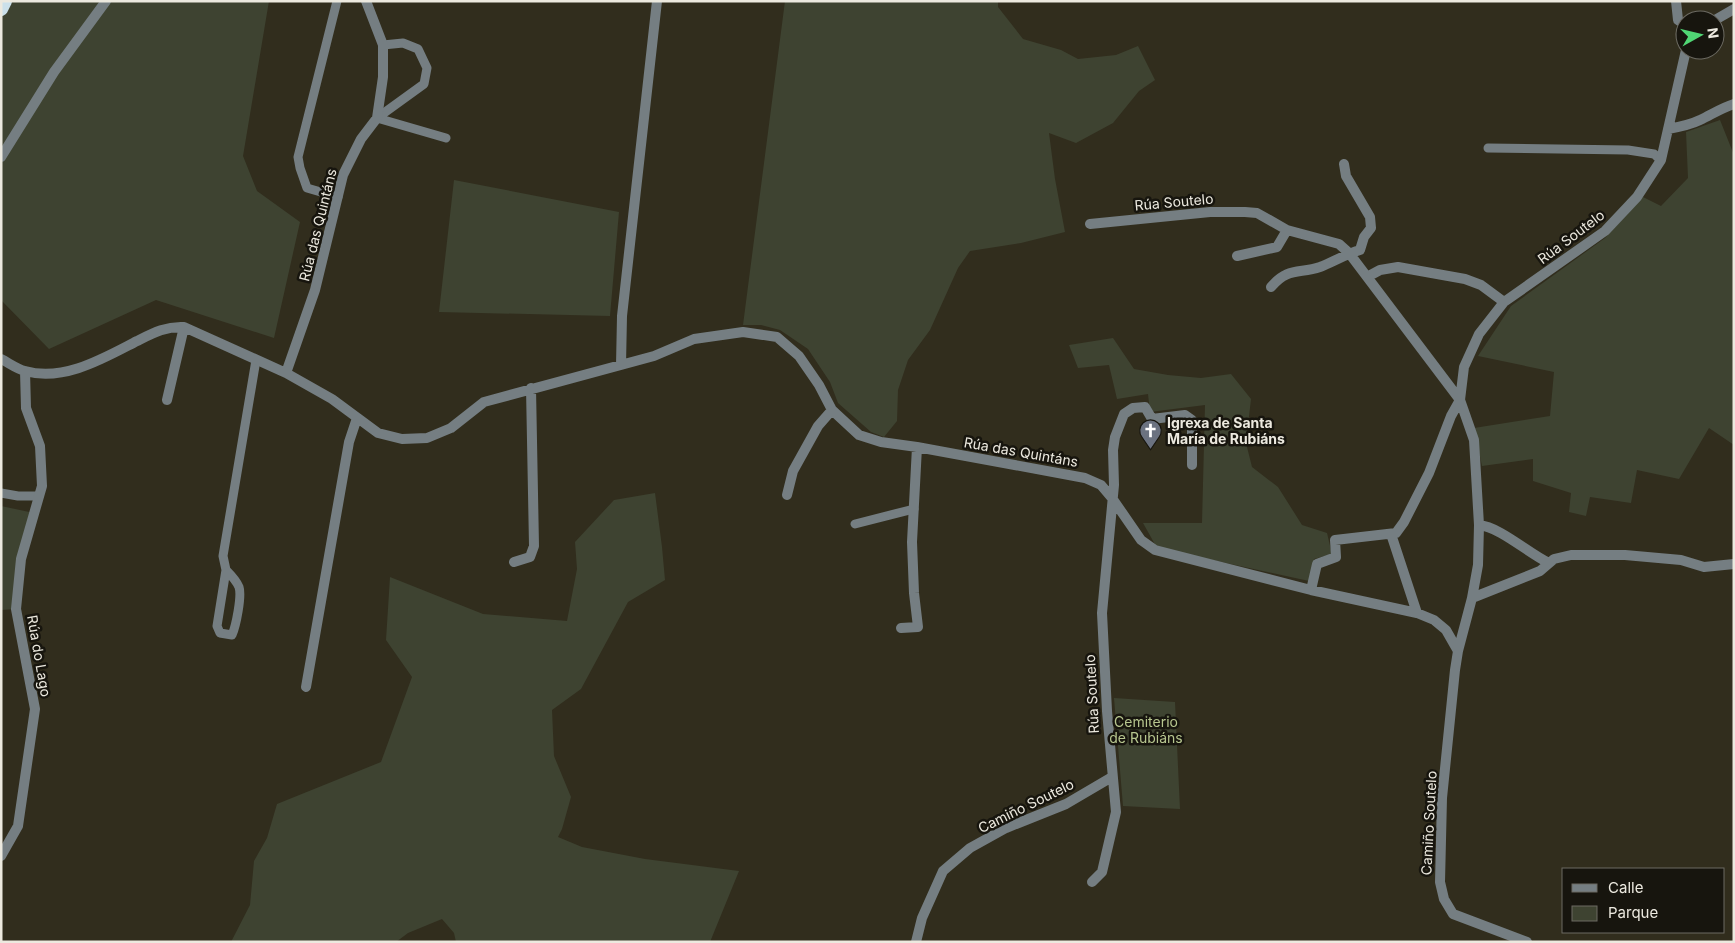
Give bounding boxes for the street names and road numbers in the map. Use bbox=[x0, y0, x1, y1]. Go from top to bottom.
street label: Rúa das Quintáns bbox=[295, 167, 340, 283]
street label: Rúa Soutelo bbox=[1134, 190, 1214, 213]
street label: Rúa Soutelo bbox=[1534, 206, 1607, 267]
street label: Rúa das Quintáns bbox=[963, 433, 1080, 470]
street label: Rúa do Lago bbox=[24, 614, 55, 698]
street label: Rúa Soutelo bbox=[1081, 654, 1102, 734]
street label: Camiño Soutelo bbox=[1417, 770, 1440, 876]
street label: Camiño Soutelo bbox=[975, 775, 1076, 836]

